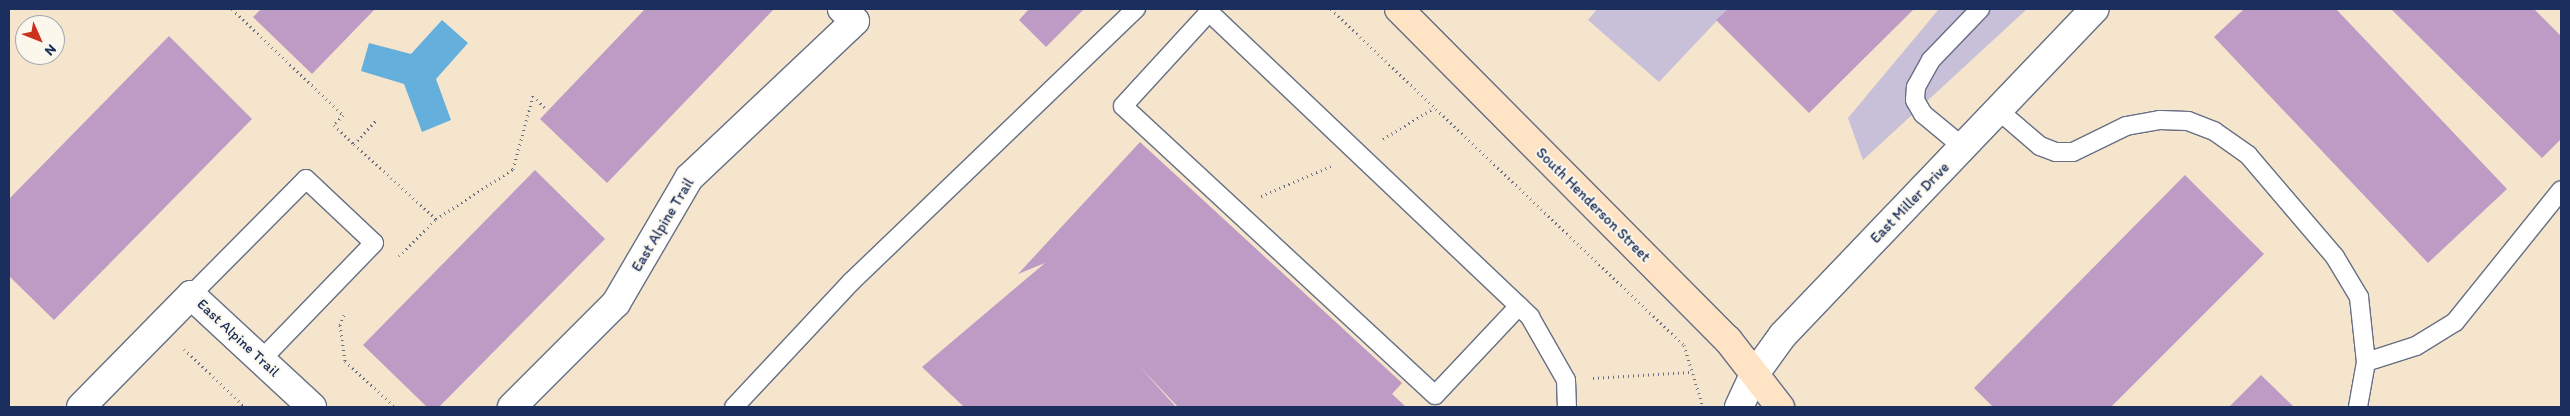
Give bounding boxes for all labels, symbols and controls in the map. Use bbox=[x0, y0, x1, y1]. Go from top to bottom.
north arrow bbox=[15, 15, 65, 65]
text: N bbox=[41, 41, 60, 59]
street label: South Henderson Street bbox=[1532, 144, 1654, 266]
street label: East Miller Drive bbox=[1867, 159, 1953, 247]
street label: East Alpine Trail bbox=[628, 175, 698, 275]
street label: East Alpine Trail bbox=[193, 296, 283, 380]

